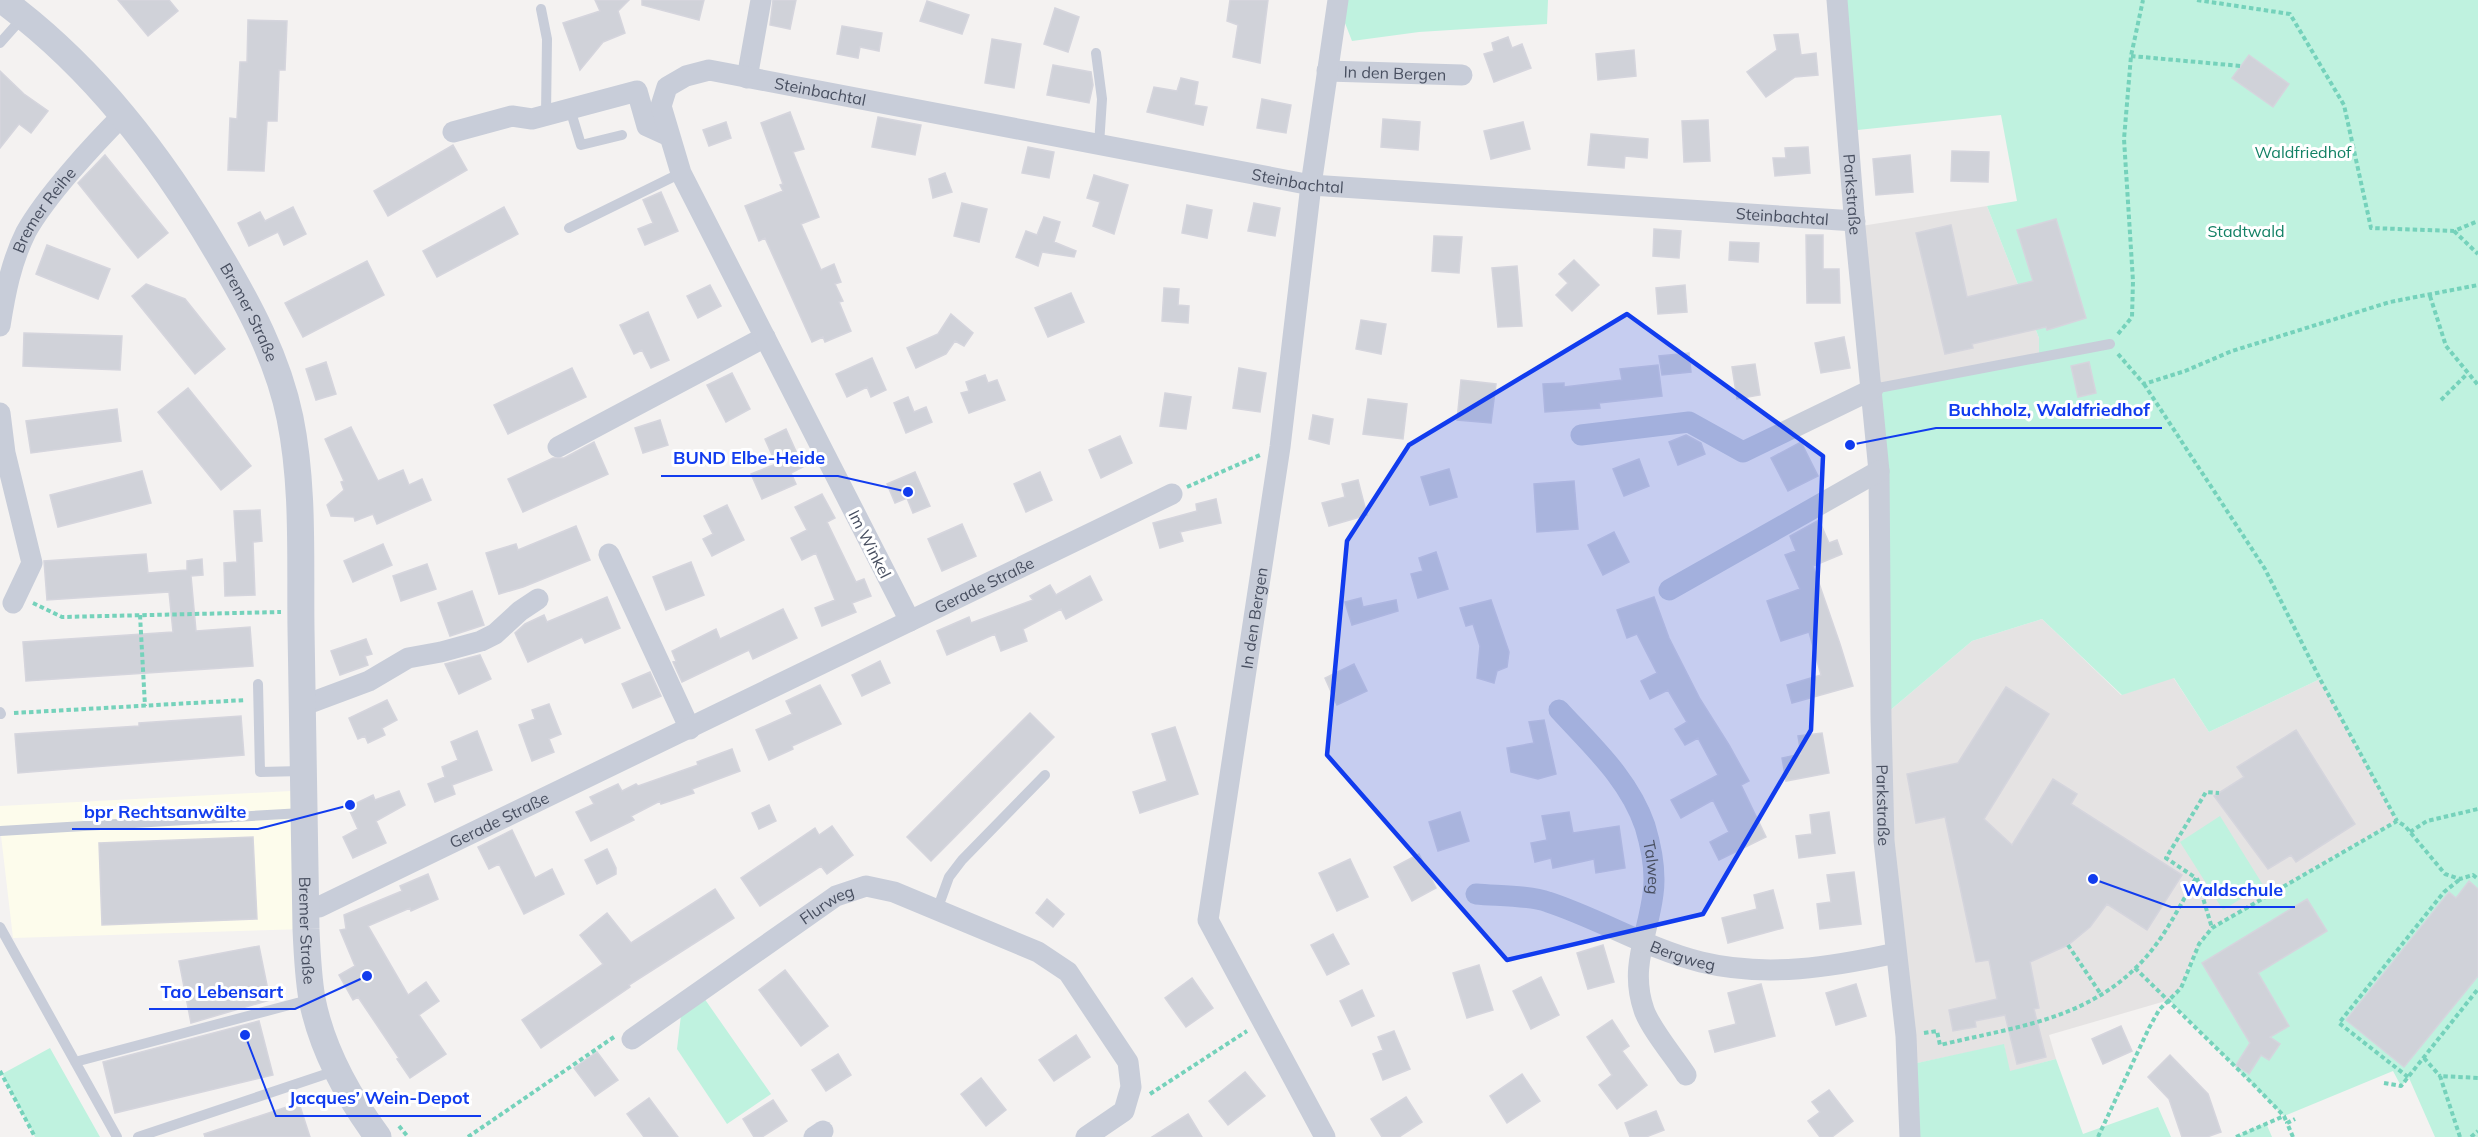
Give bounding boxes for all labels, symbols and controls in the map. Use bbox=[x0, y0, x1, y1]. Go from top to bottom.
street label: In den Bergen bbox=[1343, 61, 1447, 85]
street label: Steinbachtal bbox=[773, 73, 868, 110]
park label: Waldfriedhof bbox=[2254, 142, 2352, 162]
street label: Parkstraße bbox=[1839, 153, 1866, 236]
street label: Bremer Reihe bbox=[8, 163, 80, 256]
street label: Steinbachtal bbox=[1250, 164, 1344, 197]
street label: Steinbachtal bbox=[1735, 203, 1829, 229]
park label: Stadtwald bbox=[2207, 221, 2285, 241]
street label: Bremer Straße bbox=[216, 259, 282, 364]
callout: Buchholz, Waldfriedhof bbox=[1936, 392, 2162, 428]
text: Buchholz, Waldfriedhof bbox=[1948, 398, 2150, 421]
callout: BUND Elbe-Heide bbox=[661, 440, 838, 476]
text: BUND Elbe-Heide bbox=[673, 446, 825, 469]
street label: Im Winkel bbox=[844, 507, 896, 581]
street label: Gerade Straße bbox=[931, 552, 1037, 618]
street label: In den Bergen bbox=[1236, 566, 1272, 670]
street label: Parkstraße bbox=[1872, 764, 1894, 847]
street label: Gerade Straße bbox=[446, 787, 552, 852]
callout: bpr Rechtsanwälte bbox=[72, 793, 258, 829]
text: bpr Rechtsanwälte bbox=[84, 800, 246, 823]
street label: Talweg bbox=[1639, 839, 1664, 896]
callout: Waldschule bbox=[2171, 871, 2295, 907]
street label: Bremer Straße bbox=[295, 876, 320, 985]
text: Waldschule bbox=[2183, 878, 2283, 901]
street label: Flurweg bbox=[796, 881, 856, 929]
street label: Bergweg bbox=[1647, 936, 1717, 975]
callout: Tao Lebensart bbox=[149, 973, 295, 1009]
text: Tao Lebensart bbox=[161, 980, 284, 1003]
callout: Jacques’ Wein-Depot bbox=[276, 1080, 481, 1116]
text: Jacques’ Wein-Depot bbox=[289, 1086, 470, 1109]

